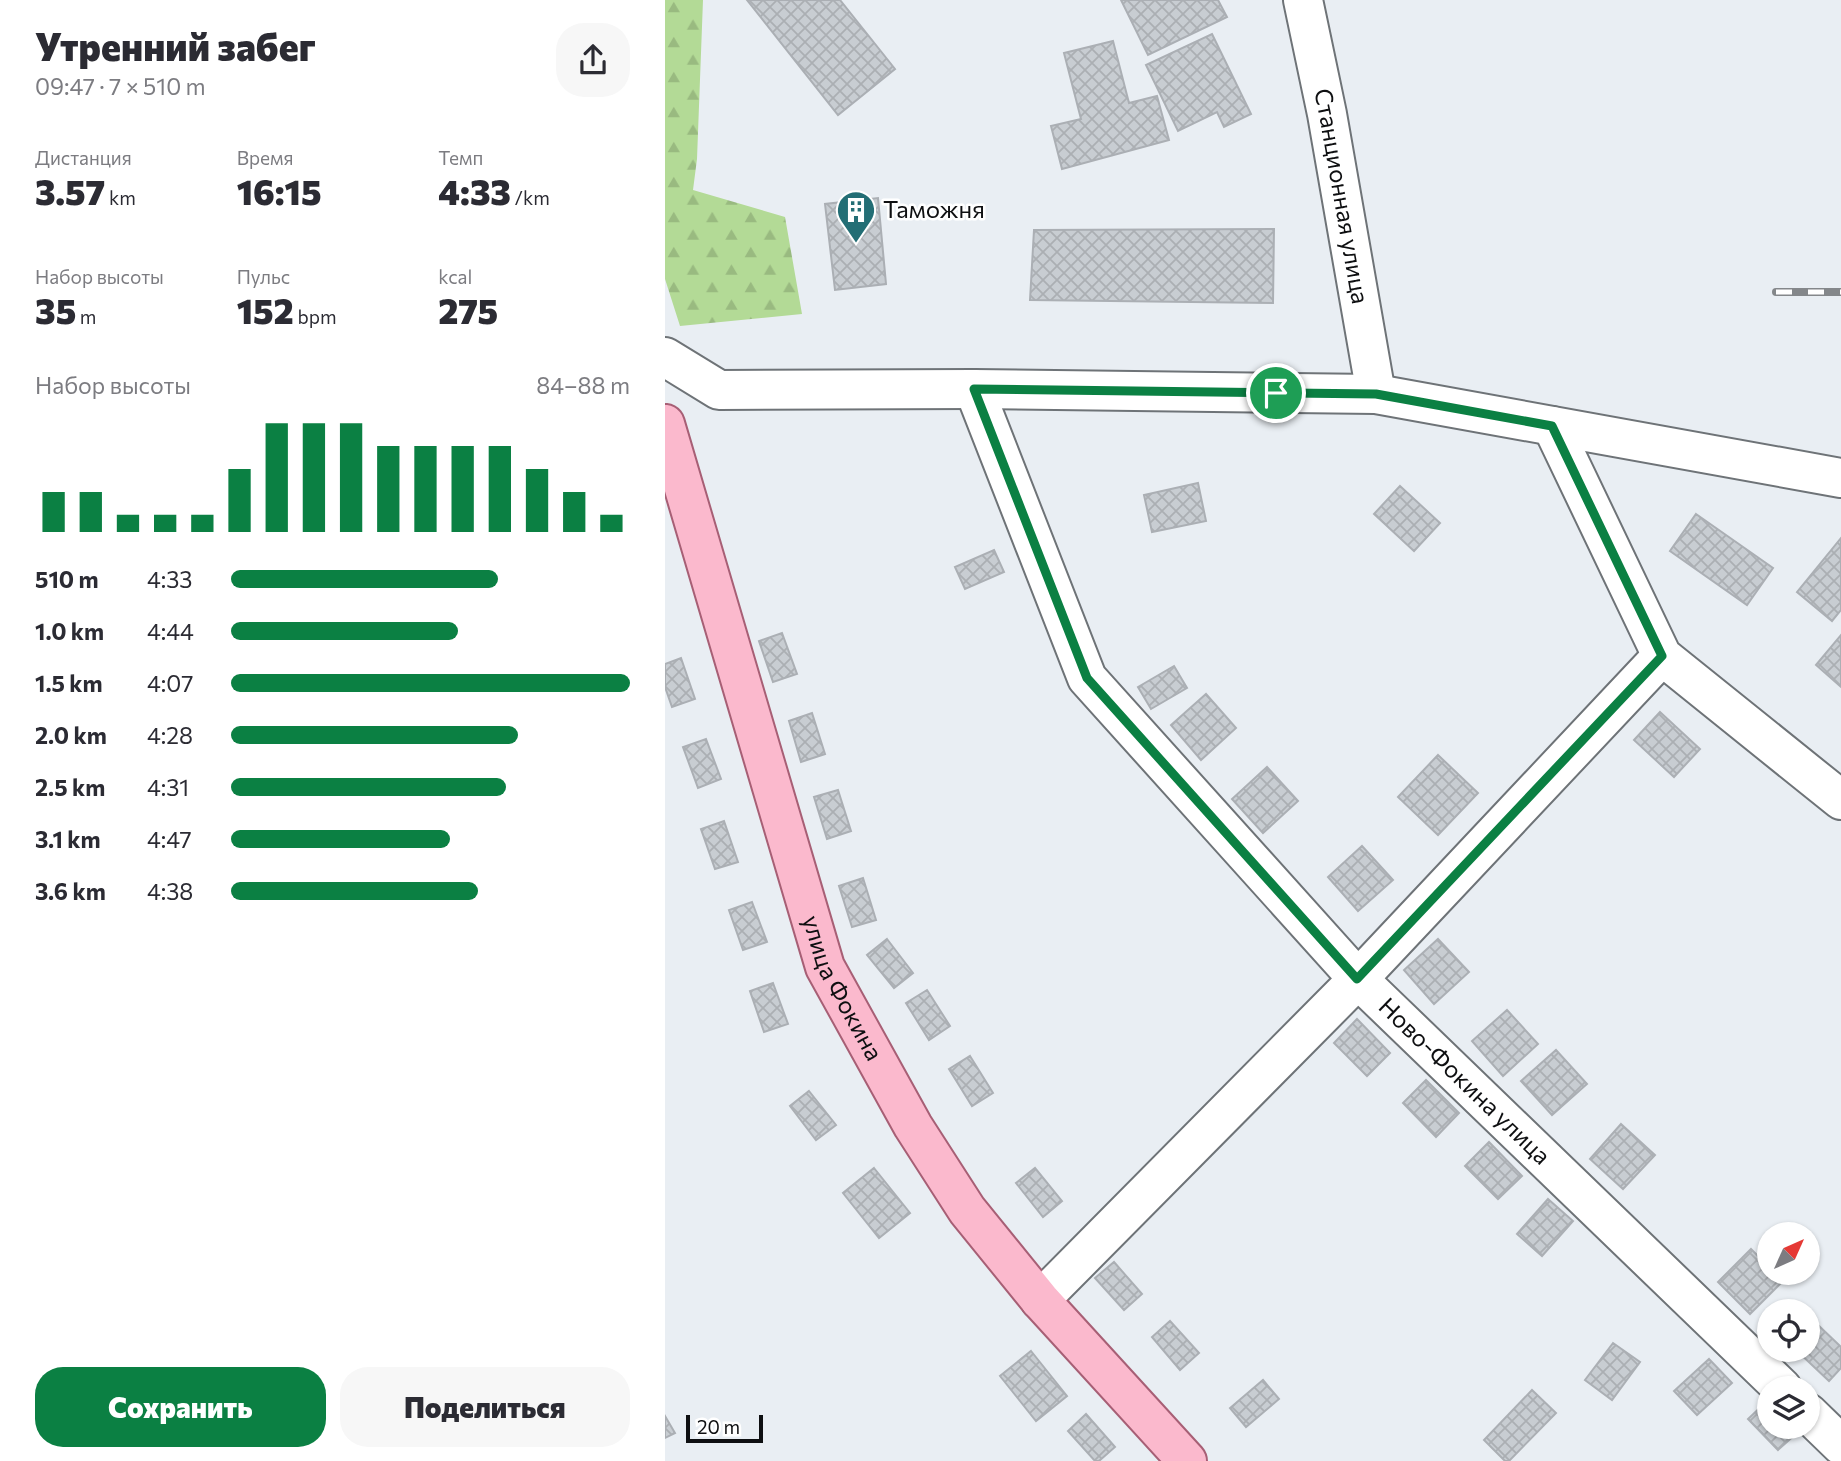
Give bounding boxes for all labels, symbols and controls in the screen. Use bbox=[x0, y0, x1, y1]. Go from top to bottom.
text: Утренний забег bbox=[35, 22, 316, 69]
button: share bbox=[556, 23, 630, 97]
text: 09:47 · 7 × 510 m bbox=[35, 72, 206, 100]
street label: Станционная улица bbox=[1309, 86, 1376, 306]
text: Дистанция bbox=[35, 146, 132, 169]
text: Время bbox=[237, 146, 294, 169]
text: Темп bbox=[438, 146, 483, 169]
text: 3.57 bbox=[35, 169, 105, 212]
text: 16:15 bbox=[237, 169, 321, 212]
text: 4:33 bbox=[438, 169, 511, 212]
text: km bbox=[105, 186, 136, 209]
text: /km bbox=[511, 186, 550, 209]
building icon: Таможня bbox=[835, 189, 877, 244]
place label: Таможня bbox=[883, 194, 985, 223]
text: Набор высоты bbox=[35, 265, 164, 288]
text: Пульс bbox=[237, 265, 290, 288]
text: kcal bbox=[438, 265, 472, 288]
text: 35 bbox=[35, 288, 76, 331]
text: 152 bbox=[237, 288, 294, 331]
text: 275 bbox=[438, 288, 498, 331]
text: m bbox=[76, 305, 96, 328]
text: bpm bbox=[294, 305, 336, 328]
pin bbox=[1246, 363, 1306, 423]
text: Набор высоты bbox=[35, 371, 191, 399]
text: 84–88 m bbox=[536, 371, 630, 399]
icon: arrive bbox=[1257, 374, 1295, 412]
text: 510 m bbox=[35, 565, 99, 593]
text: 4:33 bbox=[147, 565, 192, 593]
text: 1.0 km bbox=[35, 617, 104, 645]
text: 4:44 bbox=[147, 617, 194, 645]
text: 1.5 km bbox=[35, 669, 103, 697]
text: 4:07 bbox=[147, 669, 193, 697]
text: 2.0 km bbox=[35, 721, 107, 749]
text: 4:28 bbox=[147, 721, 193, 749]
text: 2.5 km bbox=[35, 773, 105, 801]
text: 4:31 bbox=[147, 773, 189, 801]
text: 3.1 km bbox=[35, 825, 101, 853]
text: 4:47 bbox=[147, 825, 192, 853]
text: 3.6 km bbox=[35, 877, 106, 905]
text: 4:38 bbox=[147, 877, 193, 905]
street label: улица Фокина bbox=[798, 912, 890, 1065]
street label: Ново-Фокина улица bbox=[1373, 991, 1557, 1170]
north arrow bbox=[1757, 1222, 1820, 1284]
map controls bbox=[1757, 1222, 1820, 1439]
button: locate bbox=[1757, 1299, 1820, 1362]
button: Сохранить bbox=[35, 1367, 326, 1447]
button: Поделиться bbox=[340, 1367, 630, 1447]
button: layers bbox=[1757, 1376, 1820, 1439]
scale bar bbox=[686, 1412, 763, 1444]
text: 20 m bbox=[697, 1415, 740, 1438]

